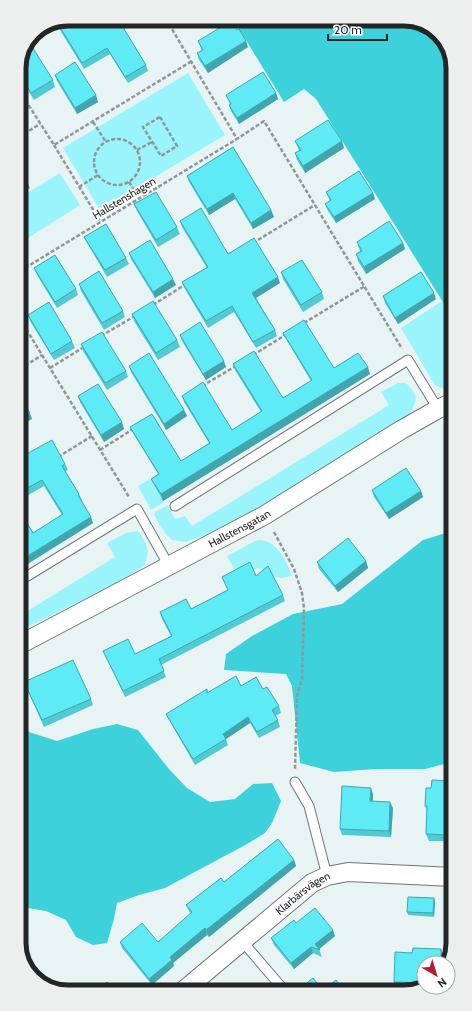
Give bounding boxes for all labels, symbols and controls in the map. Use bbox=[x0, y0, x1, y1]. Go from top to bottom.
scale bar bbox=[328, 16, 387, 42]
text: 20 m bbox=[334, 22, 362, 37]
street label: Hallstenshagen bbox=[90, 174, 158, 222]
street label: Hallstensgatan bbox=[206, 506, 273, 551]
street label: Klarbärsvägen bbox=[272, 869, 332, 918]
north arrow bbox=[416, 955, 456, 995]
text: N bbox=[435, 975, 450, 991]

